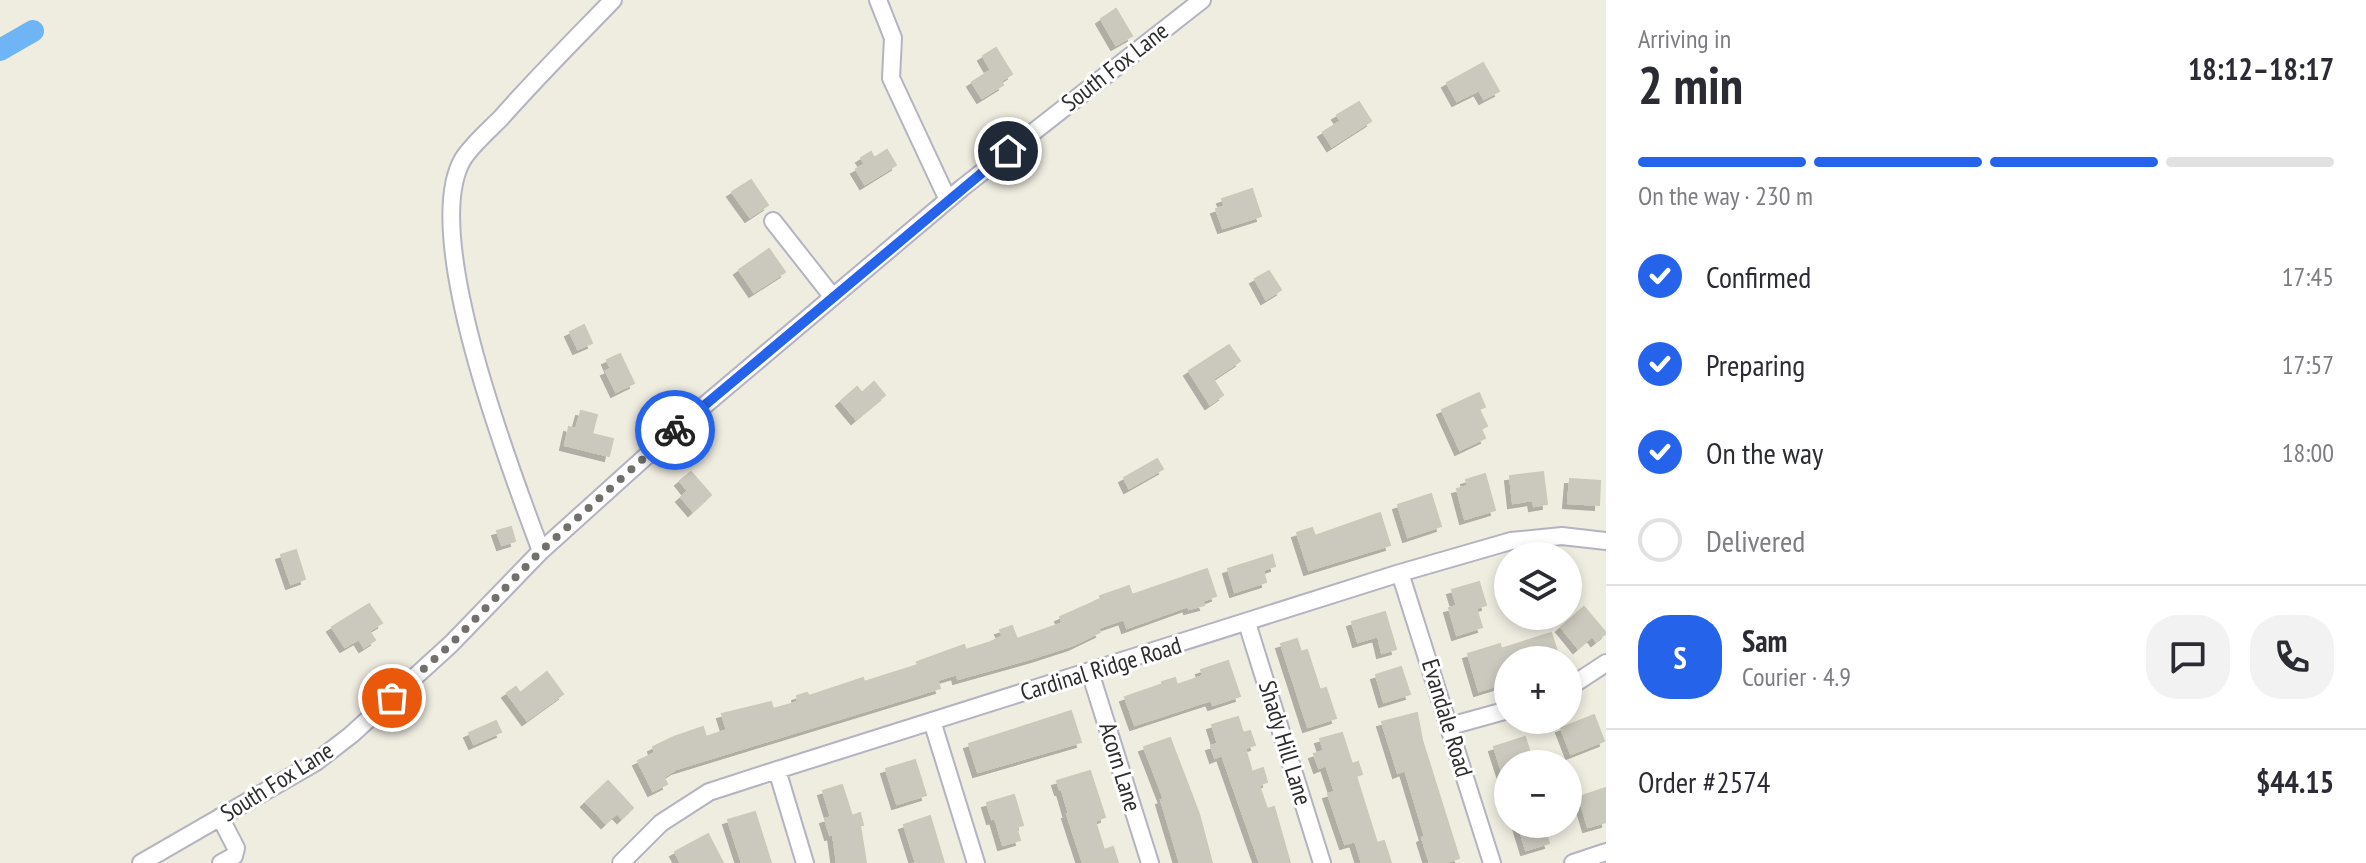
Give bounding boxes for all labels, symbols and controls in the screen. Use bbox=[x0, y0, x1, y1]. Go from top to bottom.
street label: South Fox Lane bbox=[1055, 15, 1174, 118]
text: Arriving in bbox=[1638, 22, 1731, 55]
text: 18:12–18:17 bbox=[2188, 49, 2334, 88]
text: 2 min bbox=[1638, 51, 1743, 118]
pin bbox=[974, 117, 1042, 185]
icon: home bbox=[986, 129, 1030, 173]
text: On the way · 230 m bbox=[1638, 179, 1813, 212]
icon: check bbox=[1638, 254, 1682, 298]
text: Confirmed bbox=[1706, 257, 1811, 296]
text: 17:45 bbox=[2282, 260, 2334, 293]
icon: check bbox=[1638, 342, 1682, 386]
text: Preparing bbox=[1706, 345, 1805, 384]
text: 17:57 bbox=[2282, 348, 2334, 381]
courier bbox=[635, 390, 715, 470]
icon: bike bbox=[653, 408, 697, 452]
icon: check bbox=[1638, 430, 1682, 474]
text: On the way bbox=[1706, 433, 1823, 472]
text: 18:00 bbox=[2282, 436, 2334, 469]
text: Delivered bbox=[1706, 521, 1805, 560]
map controls bbox=[1494, 542, 1582, 838]
button: layers bbox=[1494, 542, 1582, 630]
button: chat bbox=[2146, 615, 2230, 699]
button: phone bbox=[2250, 615, 2334, 699]
text: Sam bbox=[1742, 621, 1787, 660]
street label: Cardinal Ridge Road bbox=[1017, 629, 1185, 708]
text: S bbox=[1673, 638, 1687, 677]
button: + bbox=[1494, 646, 1582, 734]
street label: Evandale Road bbox=[1415, 655, 1480, 780]
text: Courier · 4.9 bbox=[1742, 660, 1851, 693]
pin bbox=[358, 664, 426, 732]
icon: bag bbox=[370, 676, 414, 720]
street label: Shady Hill Lane bbox=[1252, 677, 1319, 809]
street label: Acorn Lane bbox=[1092, 719, 1149, 815]
street label: South Fox Lane bbox=[215, 735, 339, 828]
button: − bbox=[1494, 750, 1582, 838]
text: Order #2574 bbox=[1638, 762, 1770, 801]
text: $44.15 bbox=[2256, 762, 2334, 801]

